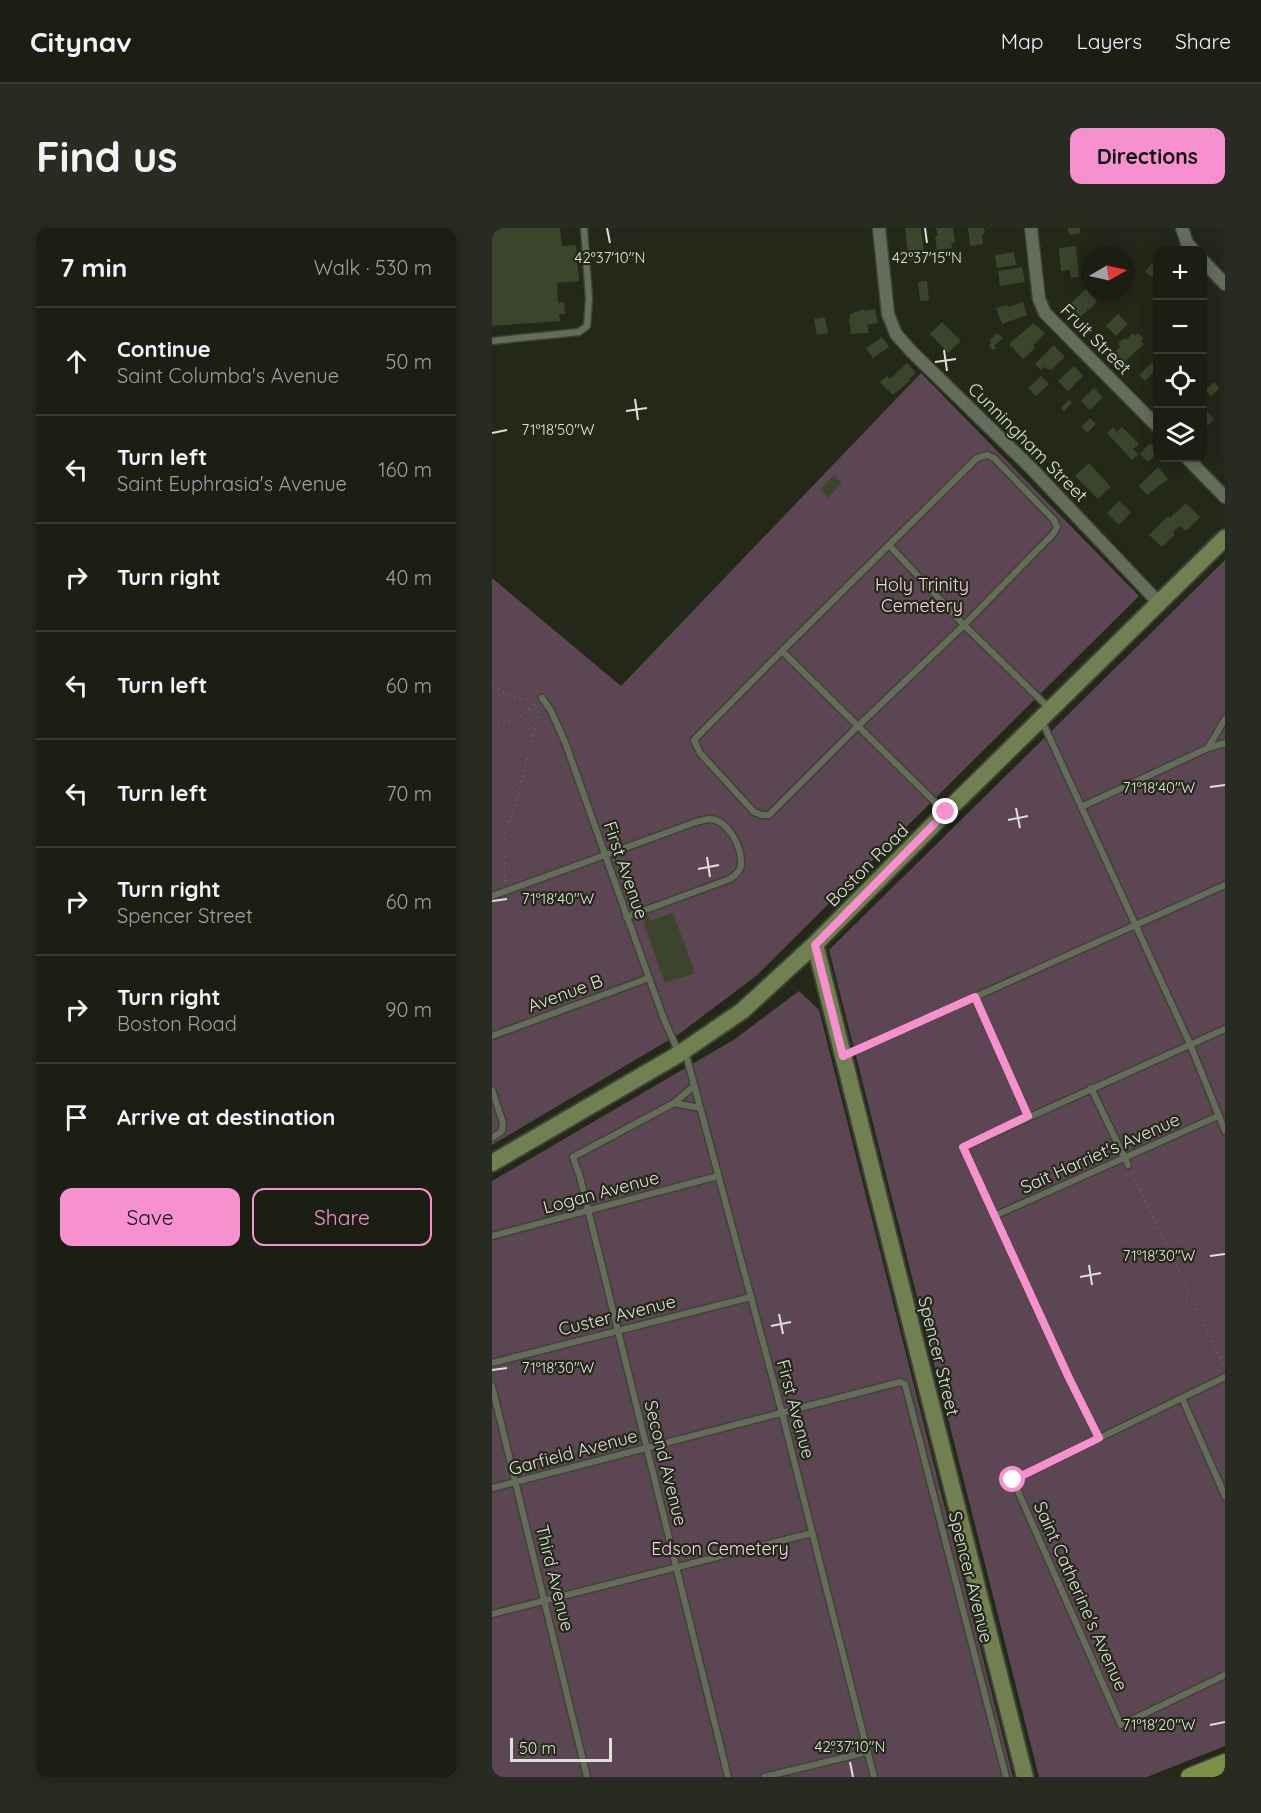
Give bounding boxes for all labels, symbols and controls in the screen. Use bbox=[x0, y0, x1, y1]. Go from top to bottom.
text: Citynav bbox=[30, 24, 132, 59]
text: Map bbox=[1001, 28, 1044, 54]
text: Layers bbox=[1077, 28, 1142, 54]
text: Share bbox=[1175, 28, 1231, 54]
button: Directions bbox=[1070, 128, 1225, 184]
text: Find us bbox=[36, 130, 178, 183]
north arrow bbox=[1081, 246, 1135, 300]
map controls bbox=[1153, 246, 1207, 462]
button: + bbox=[1153, 246, 1207, 300]
text: 42°37'10"N bbox=[575, 248, 645, 267]
text: 42°37'15"N bbox=[892, 248, 962, 267]
text: 7 min bbox=[60, 251, 127, 284]
text: Walk · 530 m bbox=[314, 255, 432, 280]
street label: Fruit Street bbox=[1056, 299, 1136, 379]
button: − bbox=[1153, 300, 1207, 354]
text: Continue bbox=[117, 335, 211, 363]
icon: ahead bbox=[60, 345, 93, 378]
text: 50 m bbox=[386, 349, 432, 374]
button: locate bbox=[1153, 354, 1207, 408]
text: Saint Columba's Avenue bbox=[117, 363, 339, 388]
street label: Cunningham Street bbox=[963, 377, 1093, 507]
button: layers bbox=[1153, 408, 1207, 462]
text: 71°18'50"W bbox=[522, 420, 595, 439]
text: Turn left bbox=[117, 443, 207, 471]
icon: left bbox=[60, 453, 93, 486]
text: 160 m bbox=[378, 457, 432, 482]
text: Saint Euphrasia's Avenue bbox=[117, 471, 347, 496]
icon: right bbox=[60, 561, 93, 594]
text: Turn right bbox=[117, 563, 221, 591]
text: 40 m bbox=[386, 565, 432, 590]
park label: Holy Trinity Cemetery bbox=[875, 573, 969, 617]
icon: left bbox=[60, 669, 93, 702]
text: Turn left bbox=[117, 671, 207, 699]
text: 60 m bbox=[386, 673, 432, 698]
icon: left bbox=[60, 777, 93, 810]
text: 71°18'40"W bbox=[1123, 778, 1196, 797]
text: Turn left bbox=[117, 779, 207, 807]
text: 70 m bbox=[386, 781, 432, 806]
route end bbox=[932, 798, 958, 824]
street label: First Avenue bbox=[599, 818, 653, 922]
street label: Boston Road bbox=[821, 819, 913, 911]
text: Turn right bbox=[117, 875, 221, 903]
icon: right bbox=[60, 885, 93, 918]
text: 60 m bbox=[386, 889, 432, 914]
text: 71°18'40"W bbox=[522, 889, 595, 908]
text: Spencer Street bbox=[117, 903, 253, 928]
street label: Avenue B bbox=[524, 969, 606, 1017]
text: Turn right bbox=[117, 983, 221, 1011]
icon: right bbox=[60, 993, 93, 1026]
text: 90 m bbox=[385, 997, 432, 1022]
text: Boston Road bbox=[117, 1011, 237, 1036]
icon: arrive bbox=[60, 1101, 93, 1134]
text: Arrive at destination bbox=[117, 1103, 335, 1131]
street label: Sait Harriet's Avenue bbox=[1017, 1107, 1183, 1199]
street label: Logan Avenue bbox=[540, 1165, 662, 1219]
button: Save bbox=[60, 1188, 240, 1246]
button: Share bbox=[252, 1188, 432, 1246]
text: 71°18'30"W bbox=[1123, 1246, 1196, 1265]
street label: Custer Avenue bbox=[556, 1289, 678, 1341]
street label: Spencer Street bbox=[913, 1294, 965, 1418]
street label: First Avenue bbox=[772, 1357, 820, 1461]
text: 71°18'30"W bbox=[522, 1358, 595, 1377]
street label: Second Avenue bbox=[639, 1398, 693, 1528]
street label: Garfield Avenue bbox=[506, 1424, 640, 1480]
route start bbox=[999, 1466, 1025, 1492]
street label: Saint Catherine's Avenue bbox=[1029, 1498, 1133, 1694]
street label: Spencer Avenue bbox=[944, 1509, 998, 1645]
street label: Third Avenue bbox=[531, 1522, 579, 1634]
park label: Edson Cemetery bbox=[651, 1537, 789, 1560]
text: 71°18'20"W bbox=[1123, 1715, 1196, 1734]
scale bar bbox=[510, 1735, 612, 1762]
text: 42°37'10"N bbox=[815, 1737, 885, 1756]
text: 50 m bbox=[519, 1738, 556, 1758]

